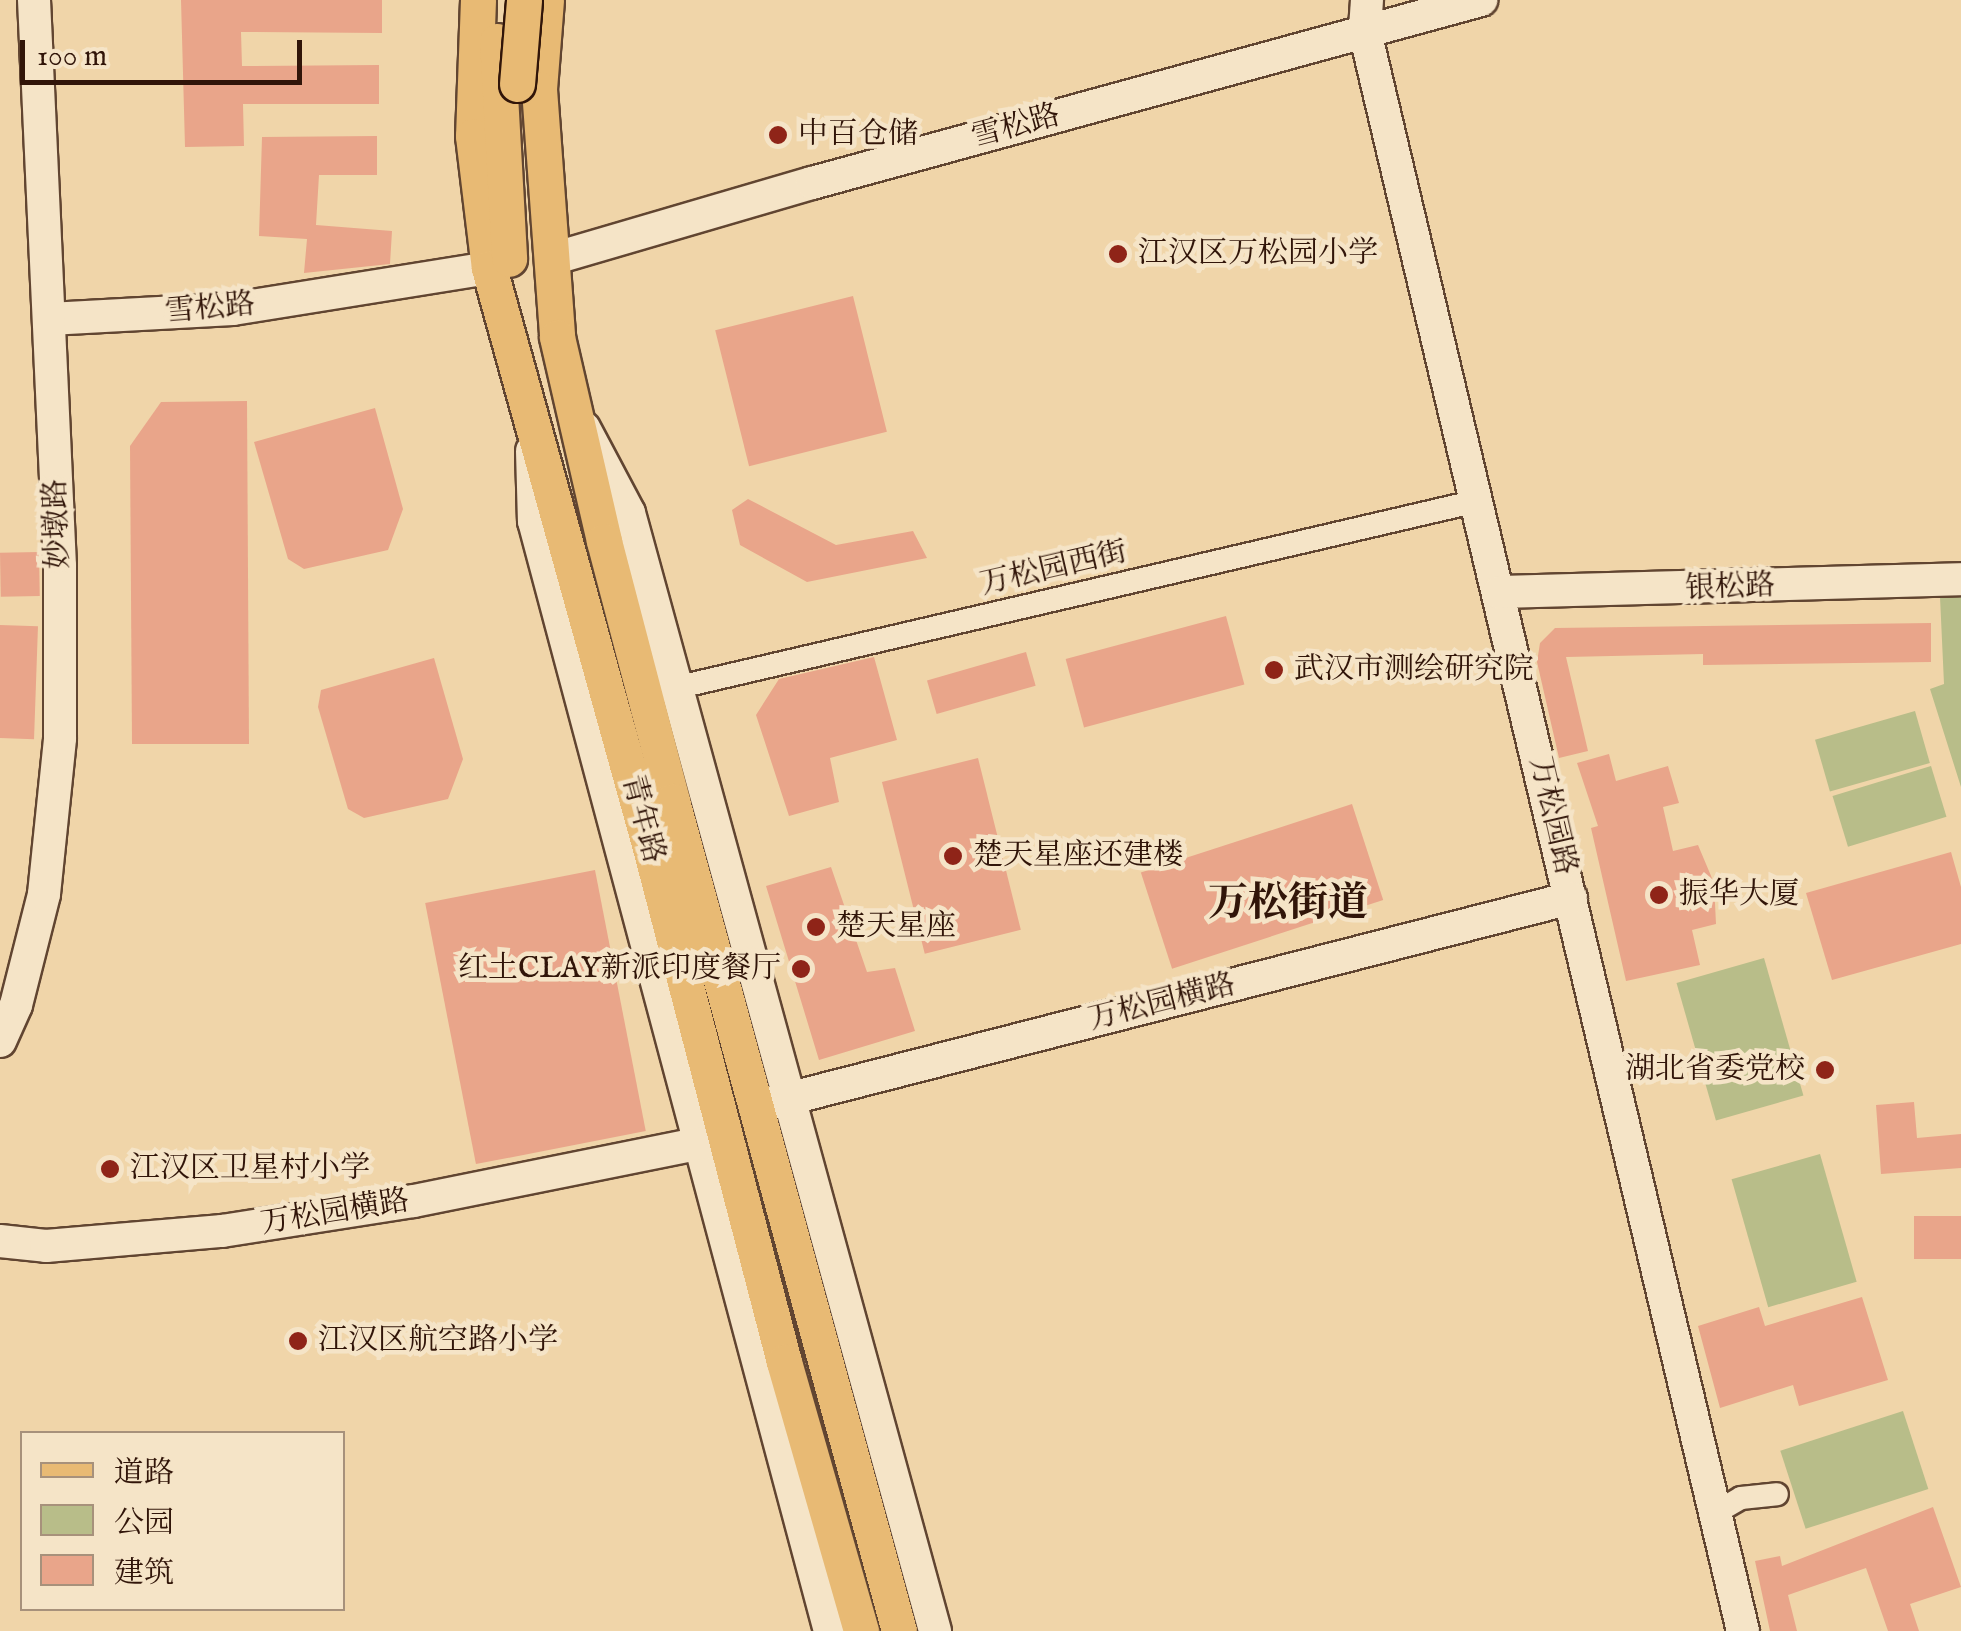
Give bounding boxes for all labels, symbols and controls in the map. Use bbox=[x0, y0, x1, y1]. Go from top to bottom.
scale bar bbox=[25, 20, 308, 82]
text: 100 m bbox=[37, 38, 107, 76]
street label: 雪松路 bbox=[968, 98, 1064, 156]
place label: 中百仓储 bbox=[798, 117, 918, 153]
marker: 中百仓储 bbox=[767, 124, 789, 146]
place label: 江汉区万松园小学 bbox=[1138, 236, 1378, 272]
marker: 江汉区万松园小学 bbox=[1107, 243, 1129, 265]
street label: 雪松路 bbox=[164, 287, 256, 331]
street label: 妙墩路 bbox=[38, 478, 78, 570]
street label: 万松园西街 bbox=[977, 535, 1131, 603]
street label: 银松路 bbox=[1684, 568, 1776, 608]
place label: 武汉市测绘研究院 bbox=[1294, 652, 1534, 688]
marker: 武汉市测绘研究院 bbox=[1263, 659, 1285, 681]
street label: 万松园路 bbox=[1521, 753, 1583, 879]
street label: 青年路 bbox=[613, 771, 671, 867]
place label: 楚天星座还建楼 bbox=[973, 838, 1183, 874]
marker: 楚天星座还建楼 bbox=[942, 845, 964, 867]
place label: 振华大厦 bbox=[1679, 877, 1799, 913]
district label: 万松街道 bbox=[1208, 881, 1368, 929]
marker: 振华大厦 bbox=[1648, 884, 1670, 906]
place label: 楚天星座 bbox=[836, 909, 956, 945]
marker: 楚天星座 bbox=[805, 916, 827, 938]
place label: 红土CLAY新派印度餐厅 bbox=[458, 951, 781, 987]
marker: 红土CLAY新派印度餐厅 bbox=[790, 958, 812, 980]
street label: 万松园横路 bbox=[1085, 967, 1239, 1039]
place label: 湖北省委党校 bbox=[1625, 1052, 1805, 1088]
marker: 湖北省委党校 bbox=[1814, 1059, 1836, 1081]
place label: 江汉区卫星村小学 bbox=[130, 1151, 370, 1187]
marker: 江汉区卫星村小学 bbox=[99, 1158, 121, 1180]
street label: 万松园横路 bbox=[258, 1183, 412, 1243]
place label: 江汉区航空路小学 bbox=[318, 1323, 558, 1359]
marker: 江汉区航空路小学 bbox=[287, 1330, 309, 1352]
legend bbox=[20, 1431, 345, 1611]
text: 道路 bbox=[114, 1455, 174, 1493]
text: 公园 bbox=[114, 1505, 174, 1543]
text: 建筑 bbox=[114, 1555, 174, 1593]

